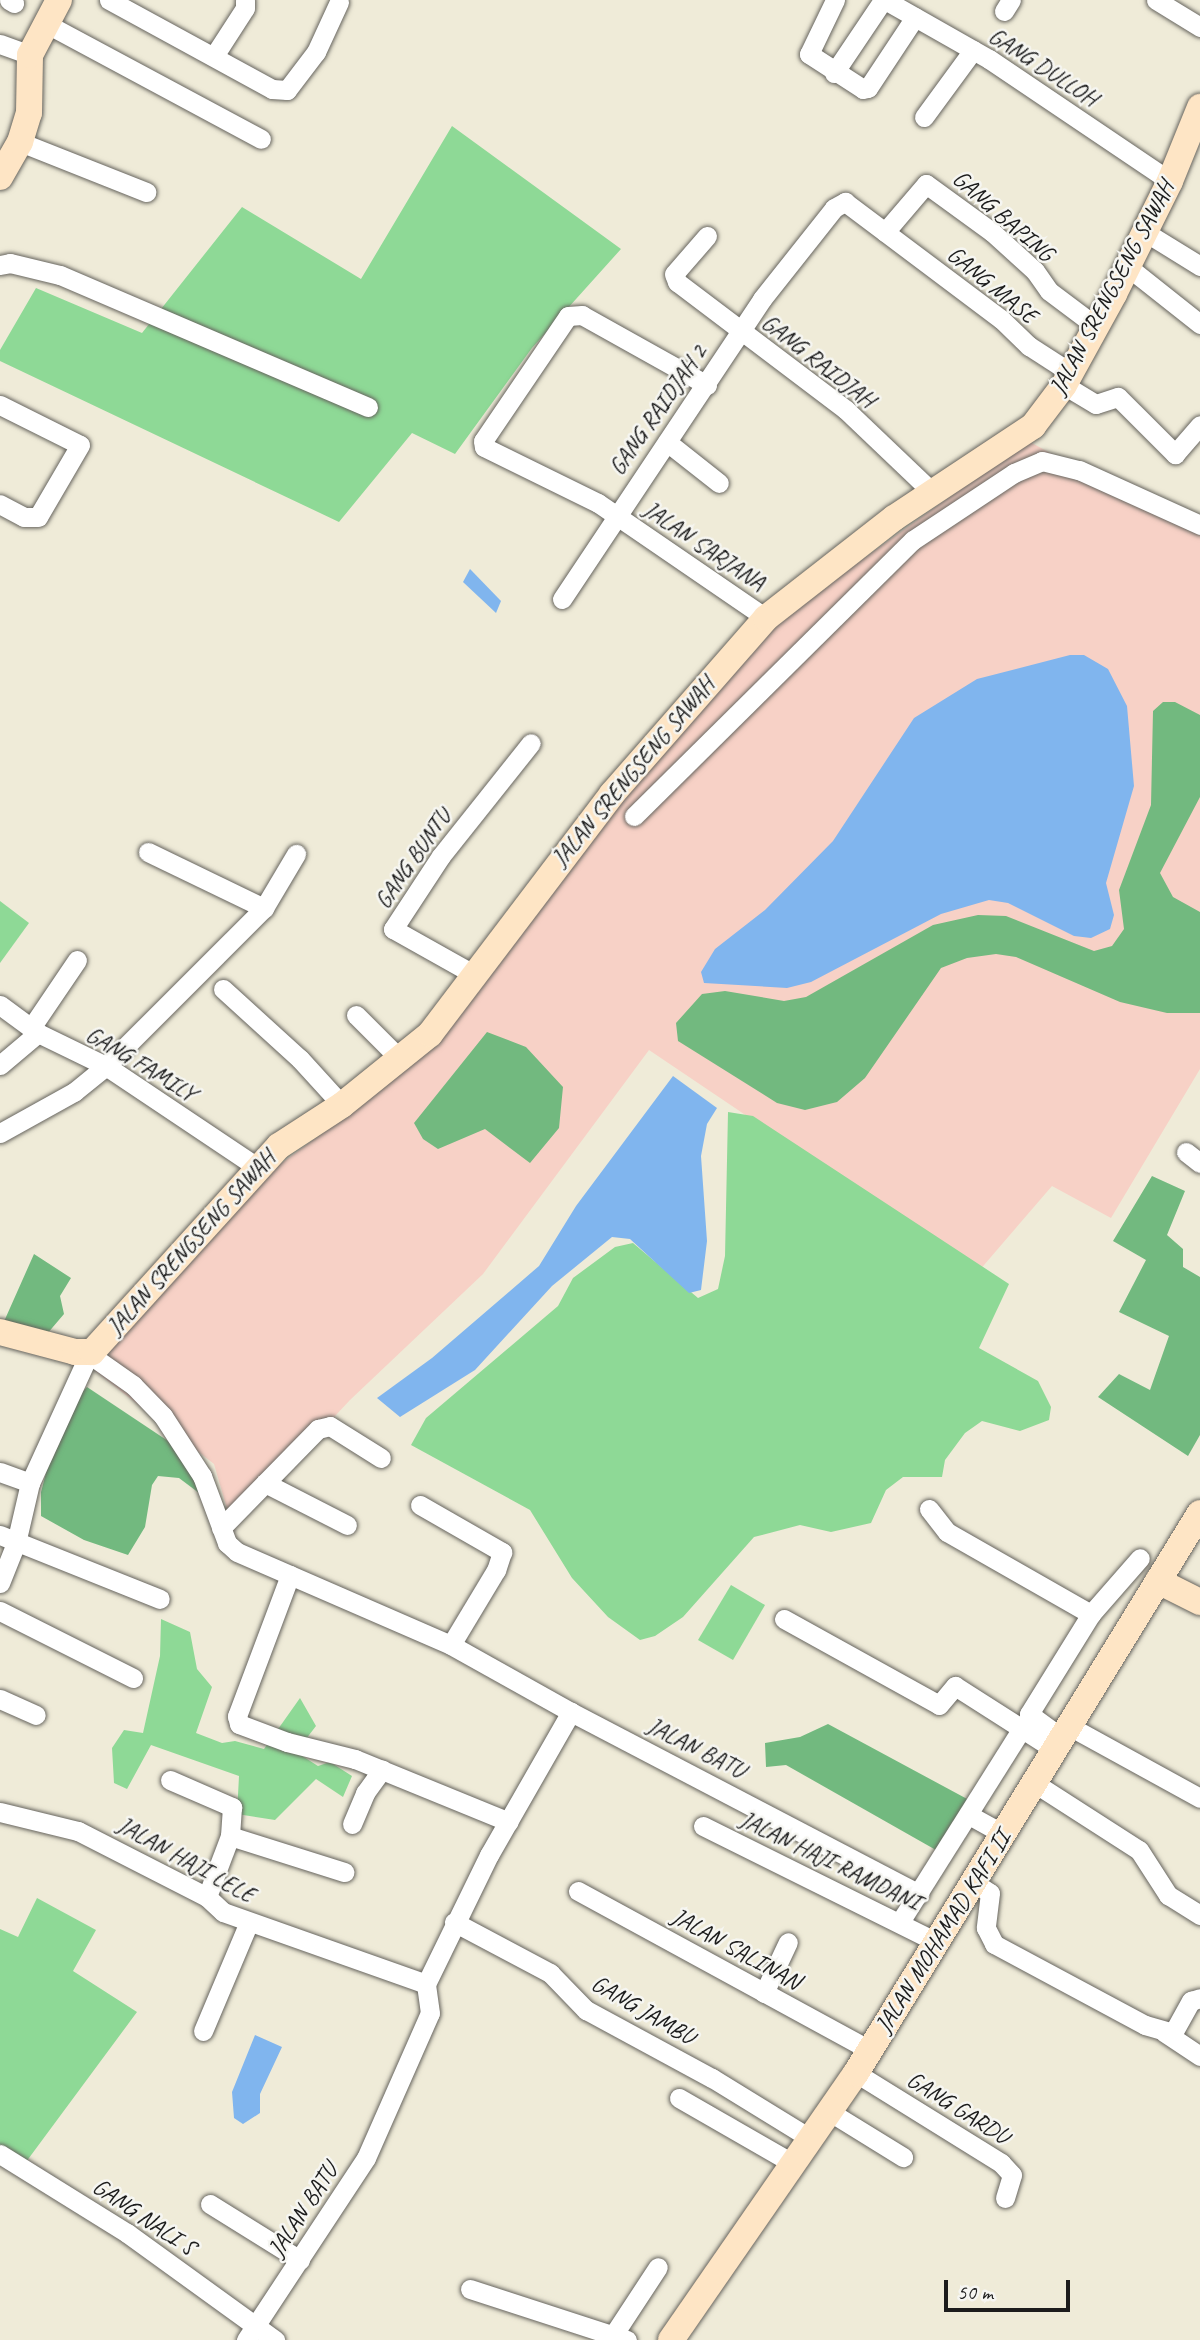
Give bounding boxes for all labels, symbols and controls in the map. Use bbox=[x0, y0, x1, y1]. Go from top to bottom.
street label: GANG DULLOH bbox=[983, 21, 1103, 113]
street label: GANG BAPING bbox=[946, 164, 1060, 268]
street label: JALAN SRENGSENG SAWAH bbox=[1043, 175, 1181, 401]
street label: GANG MASE bbox=[941, 240, 1043, 330]
street label: GANG RAIDJAH bbox=[756, 308, 880, 414]
street label: GANG RAIDJAH 2 bbox=[603, 340, 713, 480]
street label: JALAN SARJANA bbox=[638, 495, 770, 597]
street label: JALAN SRENGSENG SAWAH bbox=[544, 670, 722, 874]
street label: GANG BUNTU bbox=[368, 804, 458, 914]
street label: GANG FAMILY bbox=[80, 1020, 202, 1108]
street label: JALAN SRENGSENG SAWAH bbox=[99, 1144, 283, 1342]
street label: JALAN BATU bbox=[642, 1711, 750, 1785]
street label: JALAN HAJI RAMDANI bbox=[734, 1804, 926, 1918]
street label: JALAN HAJI LELE bbox=[112, 1810, 260, 1910]
street label: JALAN MOHAMAD KAFI II bbox=[869, 1826, 1017, 2038]
street label: JALAN SALINAN bbox=[667, 1902, 805, 1996]
street label: GANG JAMBU bbox=[586, 1969, 700, 2051]
street label: GANG GARDU bbox=[902, 2065, 1014, 2151]
street label: JALAN BATU bbox=[262, 2158, 344, 2262]
street label: GANG NALI S bbox=[87, 2172, 201, 2262]
scale bar bbox=[948, 2266, 1074, 2310]
text: 50 m bbox=[957, 2279, 993, 2305]

